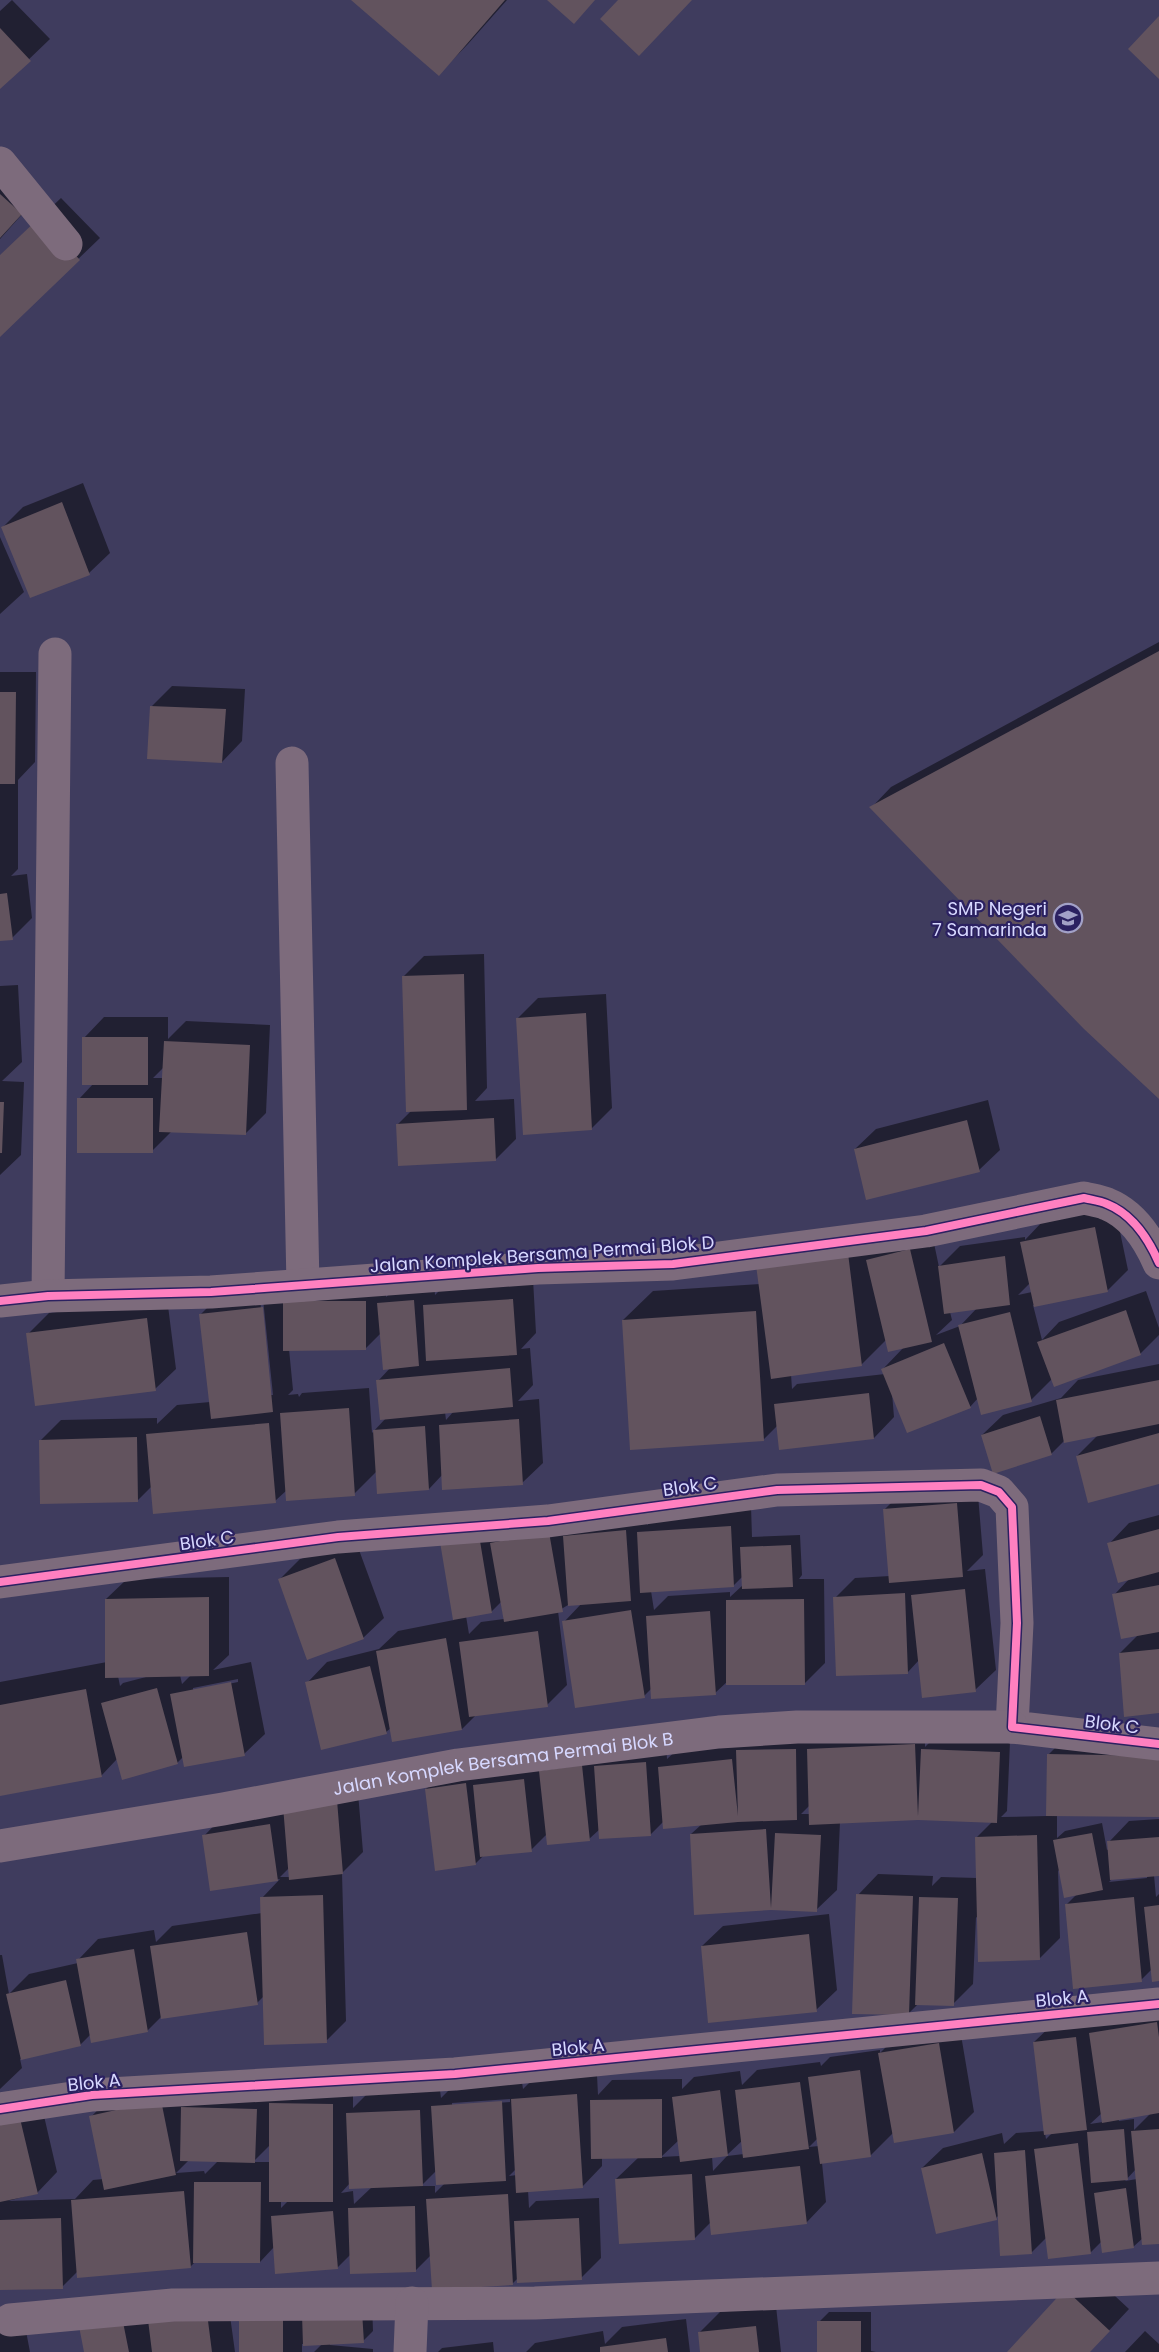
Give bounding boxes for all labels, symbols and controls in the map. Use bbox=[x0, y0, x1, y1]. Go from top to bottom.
place label: SMP Negeri 7 Samarinda bbox=[932, 896, 1047, 942]
school or university icon: SMP Negeri 7 Samarinda bbox=[1052, 902, 1084, 934]
street label: Jalan Komplek Bersama Permai Blok D bbox=[369, 1229, 715, 1279]
street label: Blok C bbox=[661, 1470, 719, 1502]
street label: Blok C bbox=[178, 1524, 236, 1556]
street label: Blok C bbox=[1083, 1708, 1141, 1740]
street label: Jalan Komplek Bersama Permai Blok B bbox=[331, 1725, 675, 1801]
street label: Blok A bbox=[1034, 1983, 1090, 2013]
street label: Blok A bbox=[550, 2032, 606, 2062]
street label: Blok A bbox=[66, 2067, 122, 2097]

